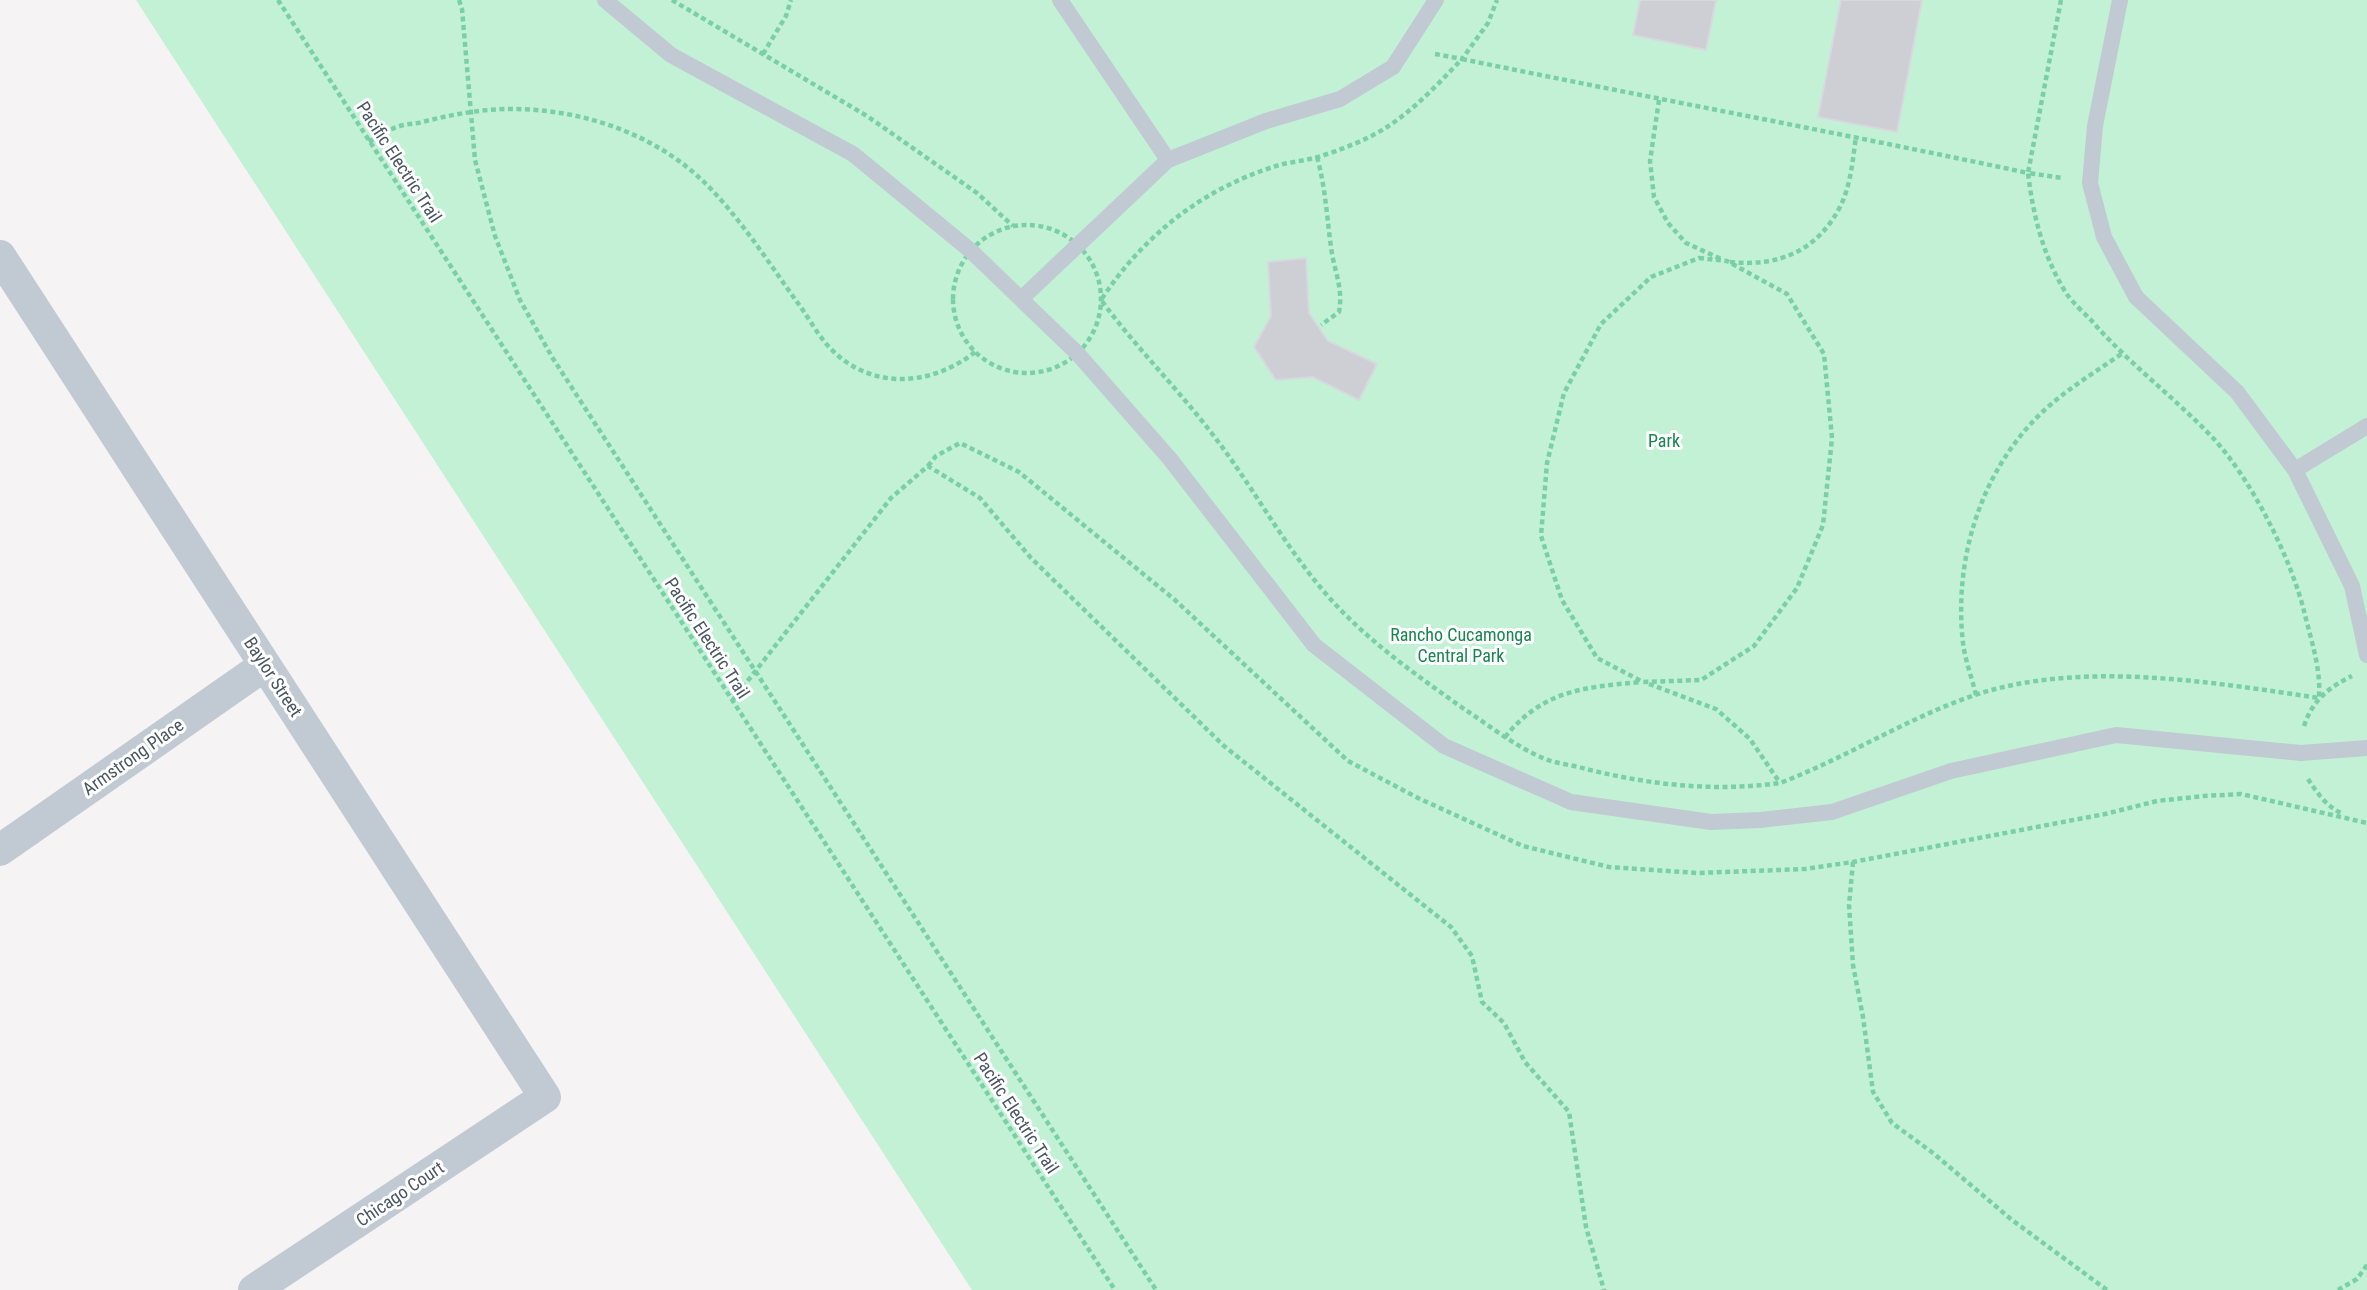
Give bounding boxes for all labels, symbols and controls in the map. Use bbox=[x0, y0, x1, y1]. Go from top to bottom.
street label: Pacific Electric Trail bbox=[353, 97, 446, 226]
park label: Park bbox=[1648, 430, 1680, 451]
street label: Pacific Electric Trail bbox=[661, 573, 754, 702]
park label: Rancho Cucamonga Central Park bbox=[1390, 624, 1532, 666]
street label: Baylor Street bbox=[240, 633, 307, 721]
street label: Armstrong Place bbox=[78, 714, 187, 799]
street label: Pacific Electric Trail bbox=[970, 1048, 1063, 1177]
street label: Chicago Court bbox=[352, 1157, 448, 1231]

